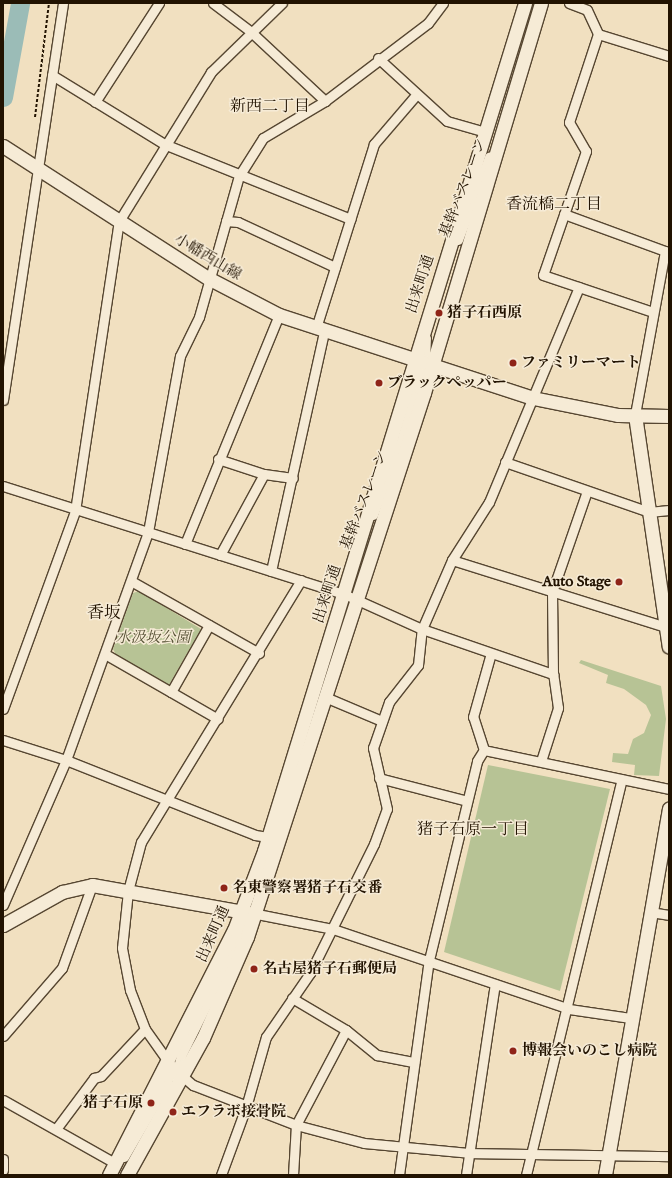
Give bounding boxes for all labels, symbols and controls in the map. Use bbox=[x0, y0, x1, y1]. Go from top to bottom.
district label: 新西二丁目 bbox=[230, 97, 310, 117]
street label: 基幹バスレーン bbox=[436, 136, 490, 240]
district label: 香流橋二丁目 bbox=[506, 195, 602, 215]
street label: 小幡西山線 bbox=[171, 230, 245, 284]
street label: 出来町通 bbox=[402, 253, 438, 315]
place label: 猪子石西原 bbox=[447, 304, 522, 322]
marker: 猪子石西原 bbox=[434, 308, 444, 318]
place label: ファミリーマート bbox=[521, 354, 641, 372]
marker: ファミリーマート bbox=[508, 358, 518, 368]
place label: ブラックペッパー bbox=[387, 374, 507, 392]
marker: ブラックペッパー bbox=[374, 378, 384, 388]
street label: 基幹バスレーン bbox=[337, 448, 391, 552]
street label: 出来町通 bbox=[309, 563, 345, 625]
place label: Auto Stage bbox=[542, 573, 611, 591]
marker: Auto Stage bbox=[614, 577, 624, 587]
district label: 香坂 bbox=[87, 604, 121, 624]
park label: 水汲坂公園 bbox=[116, 629, 190, 647]
district label: 猪子石原一丁目 bbox=[417, 820, 529, 840]
place label: 名東警察署猪子石交番 bbox=[232, 879, 382, 897]
marker: 名東警察署猪子石交番 bbox=[219, 883, 229, 893]
street label: 出来町通 bbox=[193, 903, 233, 965]
place label: 名古屋猪子石郵便局 bbox=[262, 960, 397, 978]
marker: 名古屋猪子石郵便局 bbox=[249, 964, 259, 974]
place label: 博報会いのこし病院 bbox=[522, 1042, 657, 1060]
marker: 博報会いのこし病院 bbox=[507, 1045, 519, 1057]
place label: 猪子石原 bbox=[83, 1094, 143, 1112]
marker: 猪子石原 bbox=[146, 1098, 156, 1108]
place label: エフラボ接骨院 bbox=[181, 1103, 286, 1121]
marker: エフラボ接骨院 bbox=[168, 1107, 178, 1117]

